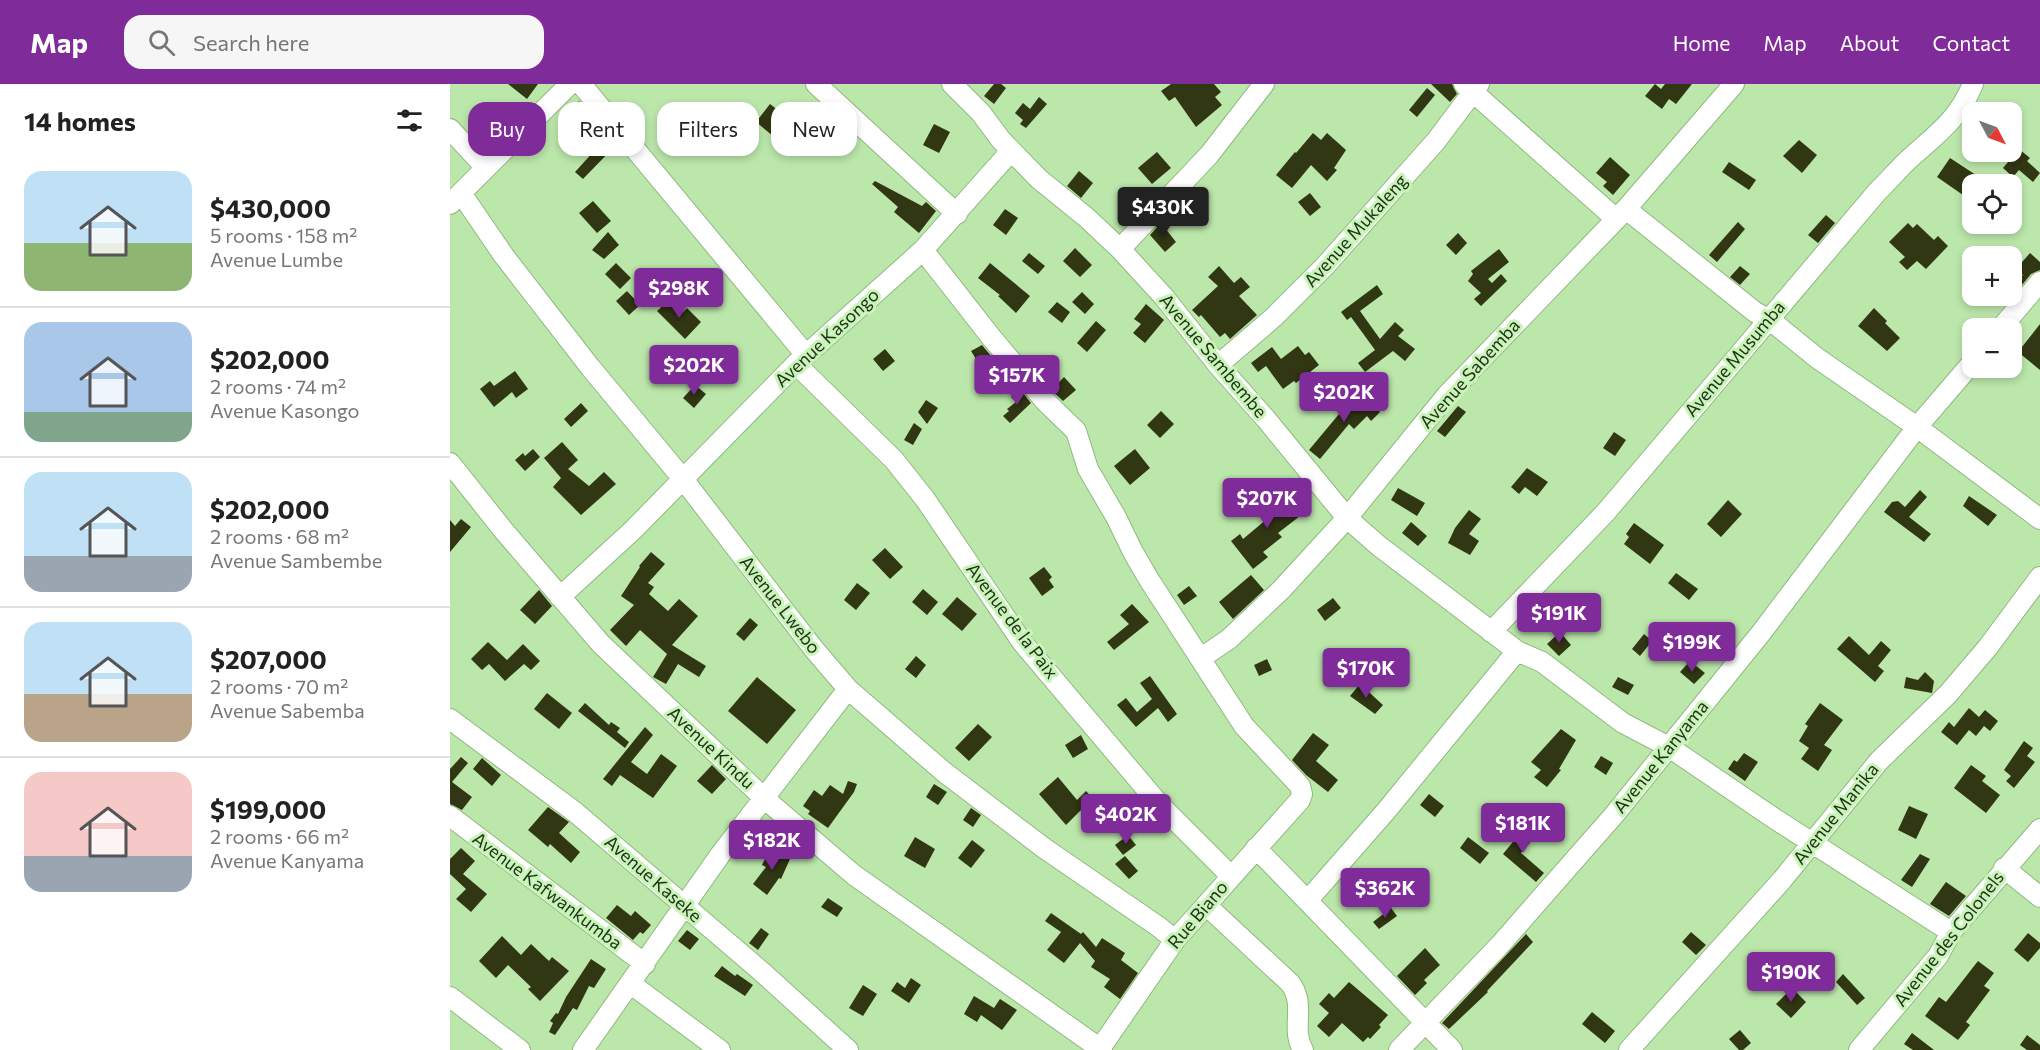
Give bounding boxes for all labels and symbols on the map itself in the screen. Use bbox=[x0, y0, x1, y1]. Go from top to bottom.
north arrow bbox=[1962, 102, 2022, 162]
street label: Avenue Mukaleng bbox=[1299, 169, 1412, 291]
pin: $430K bbox=[1121, 187, 1205, 238]
pin: $298K bbox=[637, 268, 721, 319]
street label: Avenue Kasongo bbox=[770, 283, 883, 391]
street label: Avenue Sambembe bbox=[1155, 289, 1272, 422]
street label: Avenue Musumba bbox=[1679, 296, 1789, 421]
street label: Avenue Sabemba bbox=[1414, 314, 1524, 432]
pin: $202K bbox=[652, 345, 736, 396]
pin: $157K bbox=[975, 355, 1059, 406]
pin: $202K bbox=[1302, 372, 1386, 423]
pin: $207K bbox=[1225, 478, 1309, 529]
street label: Avenue Lwebo bbox=[736, 551, 826, 658]
street label: Avenue de la Paix bbox=[962, 558, 1064, 683]
pin: $191K bbox=[1517, 593, 1601, 644]
pin: $199K bbox=[1650, 622, 1734, 673]
pin: $170K bbox=[1324, 648, 1408, 699]
street label: Avenue Kanyama bbox=[1608, 696, 1712, 817]
street label: Avenue Kindu bbox=[664, 701, 760, 793]
street label: Avenue Manika bbox=[1788, 758, 1883, 868]
pin: $402K bbox=[1084, 794, 1168, 845]
pin: $181K bbox=[1481, 803, 1565, 854]
pin: $182K bbox=[730, 820, 814, 871]
street label: Avenue Kafwankumba bbox=[468, 827, 627, 954]
street label: Avenue Kaseke bbox=[601, 830, 707, 926]
street label: Avenue des Colonels bbox=[1888, 866, 2008, 1011]
pin: $362K bbox=[1343, 868, 1427, 919]
street label: Rue Biano bbox=[1163, 876, 1232, 953]
pin: $190K bbox=[1749, 952, 1833, 1003]

